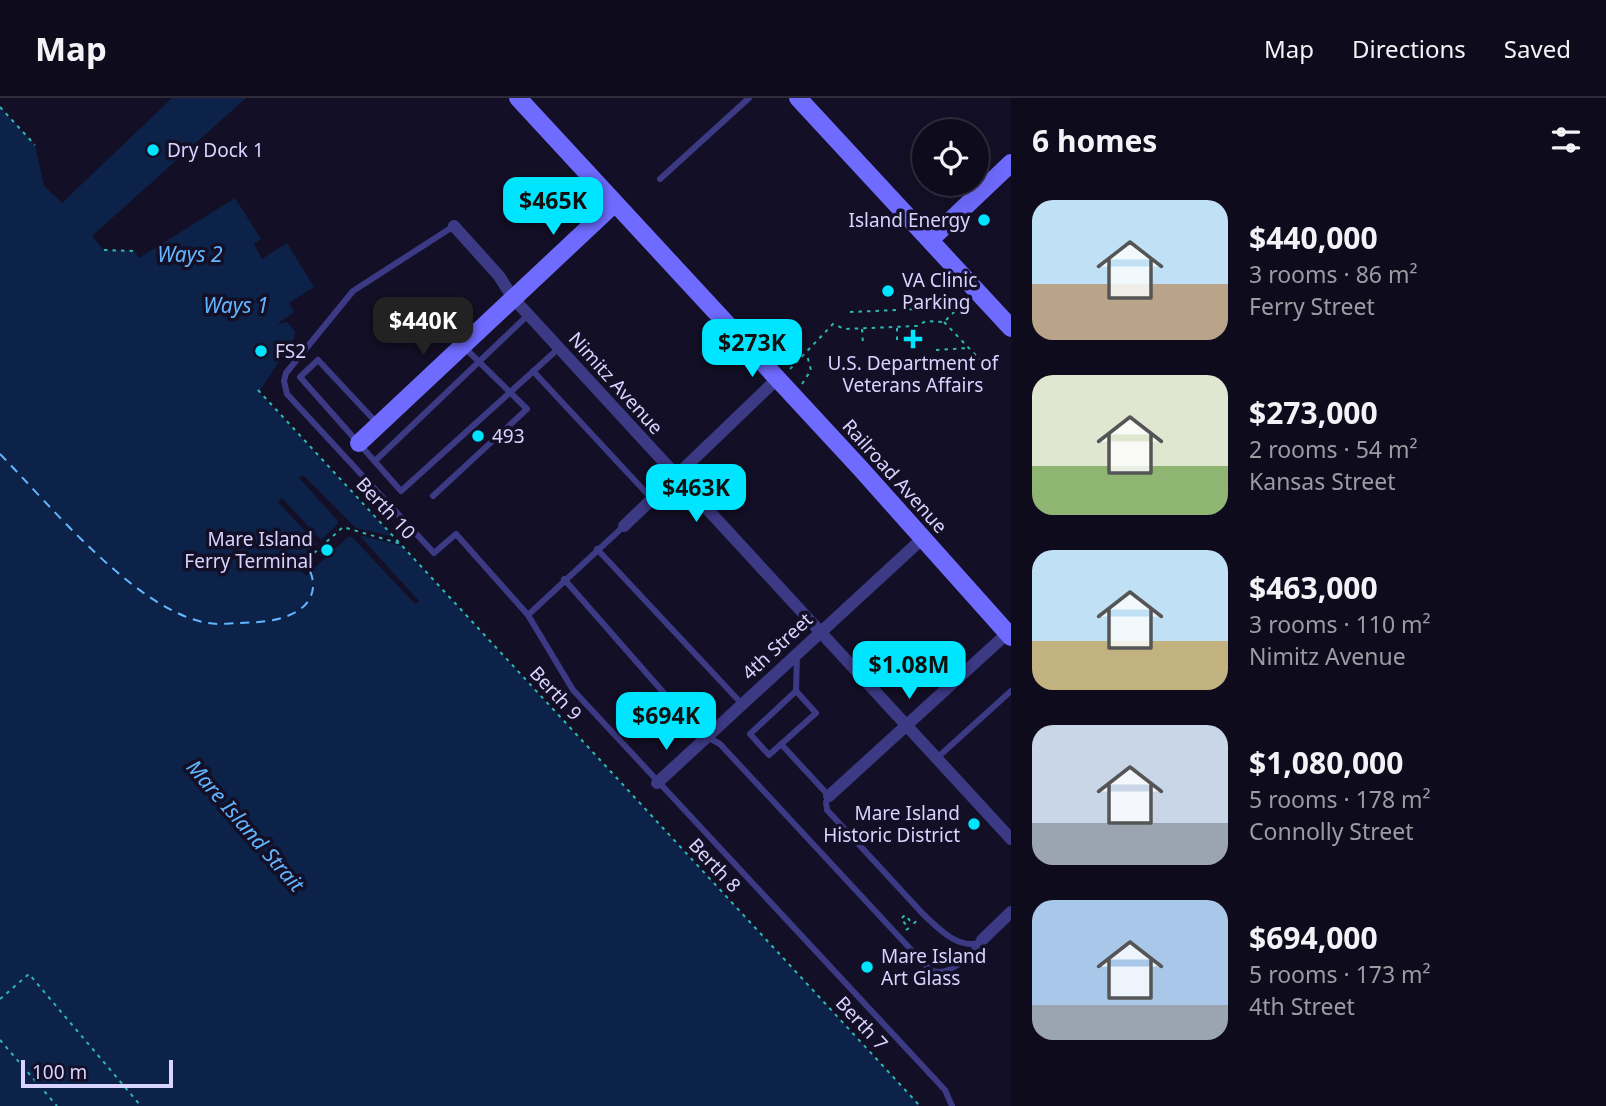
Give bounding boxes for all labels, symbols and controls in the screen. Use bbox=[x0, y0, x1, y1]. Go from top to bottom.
text: Map bbox=[35, 26, 107, 71]
text: Map bbox=[1264, 32, 1314, 65]
text: Directions bbox=[1352, 32, 1466, 65]
text: Saved bbox=[1504, 32, 1571, 65]
map controls bbox=[912, 119, 989, 196]
button: locate bbox=[912, 119, 989, 196]
text: 6 homes bbox=[1032, 120, 1157, 161]
icon: filters bbox=[1547, 121, 1585, 159]
place label: Dry Dock 1 bbox=[167, 137, 264, 163]
marker: Dry Dock 1 bbox=[145, 142, 161, 158]
pin: $465K bbox=[504, 178, 602, 237]
text: $465K bbox=[519, 184, 587, 216]
place label: Island Energy bbox=[848, 207, 970, 233]
marker: Island Energy bbox=[976, 212, 992, 228]
text: $440,000 bbox=[1249, 217, 1378, 258]
icon: home bbox=[1088, 228, 1172, 312]
water label: Ways 2 bbox=[157, 240, 223, 268]
text: 3 rooms · 86 m² bbox=[1249, 258, 1418, 290]
place label: VA Clinic Parking bbox=[902, 267, 977, 315]
marker: VA Clinic Parking bbox=[880, 283, 896, 299]
text: Ferry Street bbox=[1249, 290, 1375, 322]
water label: Ways 1 bbox=[203, 291, 269, 319]
pin: $440K bbox=[374, 298, 472, 357]
text: $440K bbox=[389, 304, 457, 336]
pin: $273K bbox=[703, 320, 801, 379]
street label: Nimitz Avenue bbox=[563, 326, 669, 440]
text: $273K bbox=[718, 326, 786, 358]
marker: U.S. Department of Veterans Affairs bbox=[903, 329, 923, 349]
place label: FS2 bbox=[275, 338, 306, 364]
marker: FS2 bbox=[253, 343, 269, 359]
place label: U.S. Department of Veterans Affairs bbox=[828, 350, 1000, 398]
text: $273,000 bbox=[1249, 392, 1378, 433]
icon: home bbox=[1088, 403, 1172, 487]
street label: Railroad Avenue bbox=[837, 413, 953, 539]
place label: 493 bbox=[492, 423, 525, 449]
marker: 493 bbox=[470, 428, 486, 444]
text: 2 rooms · 54 m² bbox=[1249, 433, 1418, 465]
pin: $463K bbox=[647, 464, 745, 524]
text: Kansas Street bbox=[1249, 465, 1396, 497]
street label: Berth 10 bbox=[351, 471, 421, 545]
text: $463K bbox=[662, 471, 730, 503]
place label: Mare Island Ferry Terminal bbox=[184, 526, 313, 574]
marker: Mare Island Ferry Terminal bbox=[319, 542, 335, 558]
text: $463,000 bbox=[1249, 567, 1378, 608]
icon: home bbox=[1088, 578, 1172, 662]
street label: 4th Street bbox=[736, 607, 818, 685]
text: 3 rooms · 110 m² bbox=[1249, 608, 1431, 640]
text: Nimitz Avenue bbox=[1249, 640, 1406, 672]
pin: $1.08M bbox=[852, 642, 966, 701]
text: $1.08M bbox=[869, 648, 949, 680]
street label: Berth 9 bbox=[524, 660, 588, 726]
pin: $694K bbox=[617, 692, 715, 752]
text: $694K bbox=[632, 699, 700, 731]
text: $1,080,000 bbox=[1249, 742, 1403, 783]
water label: Mare Island Strait bbox=[181, 753, 312, 898]
icon: home bbox=[1088, 753, 1172, 837]
text: 5 rooms · 178 m² bbox=[1249, 783, 1431, 815]
place label: Mare Island Historic District bbox=[823, 800, 960, 848]
text: Connolly Street bbox=[1249, 815, 1414, 847]
marker: Mare Island Historic District bbox=[966, 816, 982, 832]
street label: Berth 8 bbox=[683, 832, 747, 898]
text: $694,000 bbox=[1249, 917, 1378, 958]
icon: home bbox=[1088, 928, 1172, 1012]
place label: Mare Island Art Glass bbox=[881, 943, 987, 991]
text: 5 rooms · 173 m² bbox=[1249, 958, 1431, 990]
marker: Mare Island Art Glass bbox=[859, 959, 875, 975]
street label: Berth 7 bbox=[830, 990, 894, 1056]
text: 4th Street bbox=[1249, 990, 1355, 1022]
scale bar bbox=[21, 1057, 173, 1089]
text: 100 m bbox=[32, 1059, 87, 1085]

